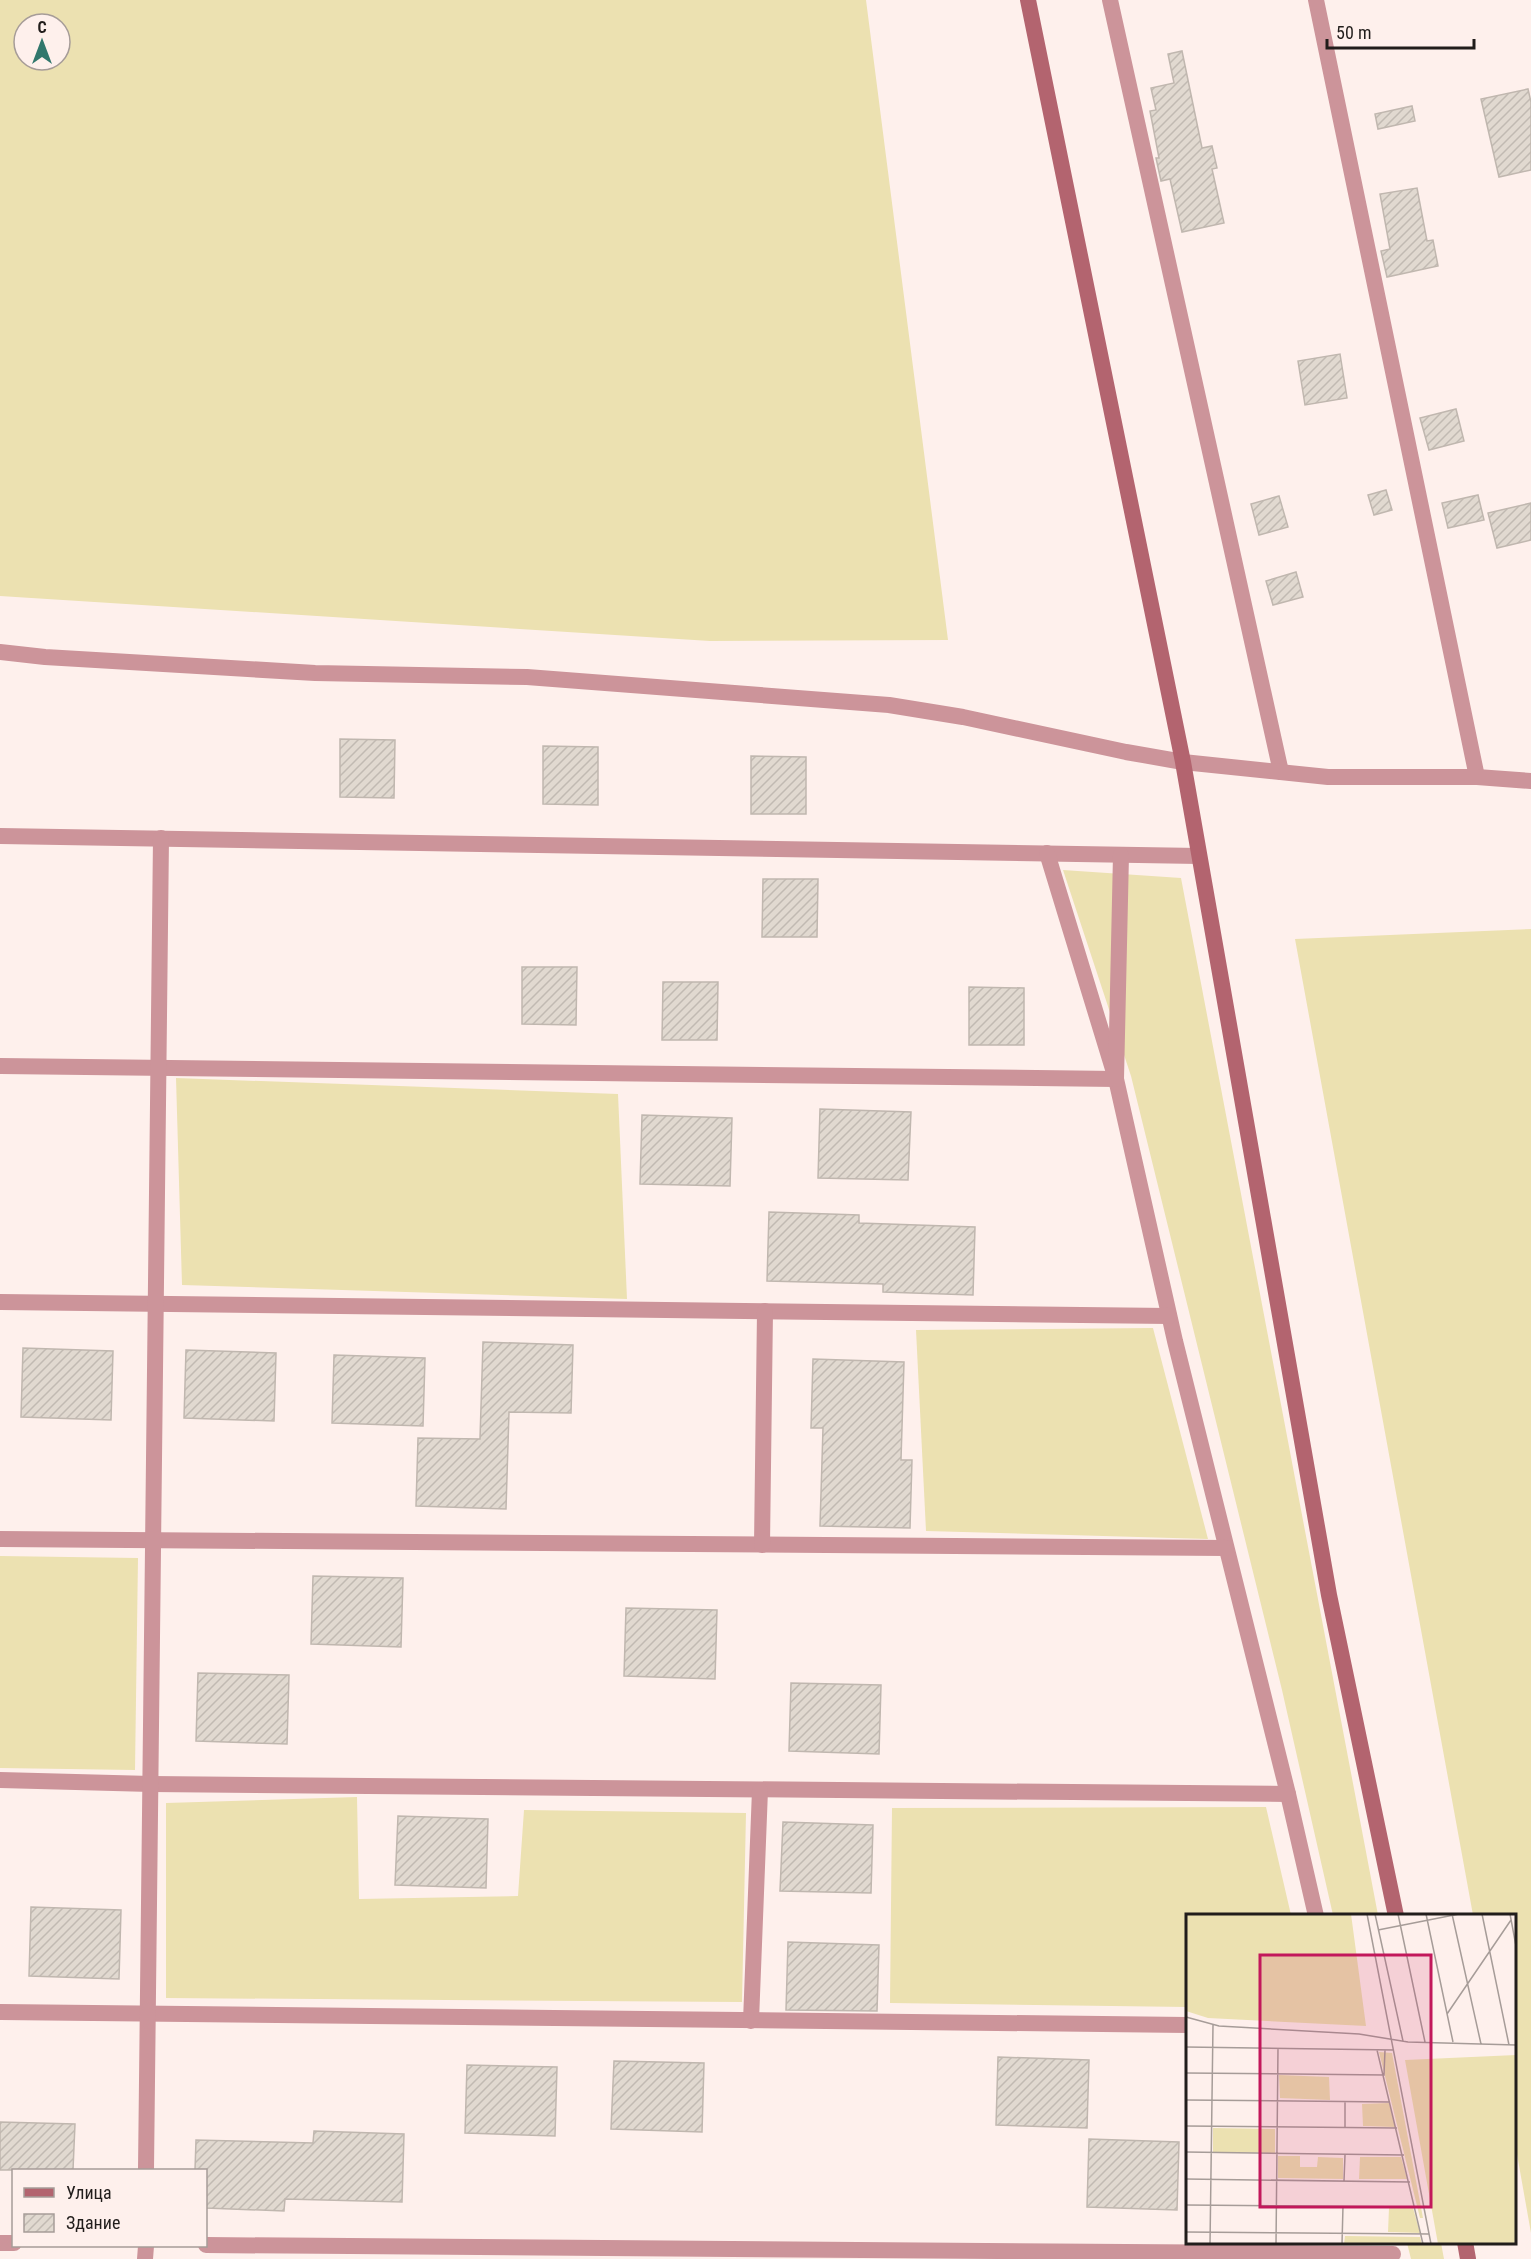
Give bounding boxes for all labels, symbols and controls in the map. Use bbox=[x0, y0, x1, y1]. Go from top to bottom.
north arrow bbox=[12, 12, 72, 72]
scale bar bbox=[1327, 12, 1474, 50]
text: С bbox=[37, 18, 47, 37]
text: 50 m bbox=[1336, 22, 1371, 43]
inset map bbox=[1186, 1914, 1516, 2244]
legend bbox=[12, 2169, 207, 2247]
text: Улица bbox=[66, 2182, 112, 2203]
text: Здание bbox=[66, 2212, 120, 2233]

